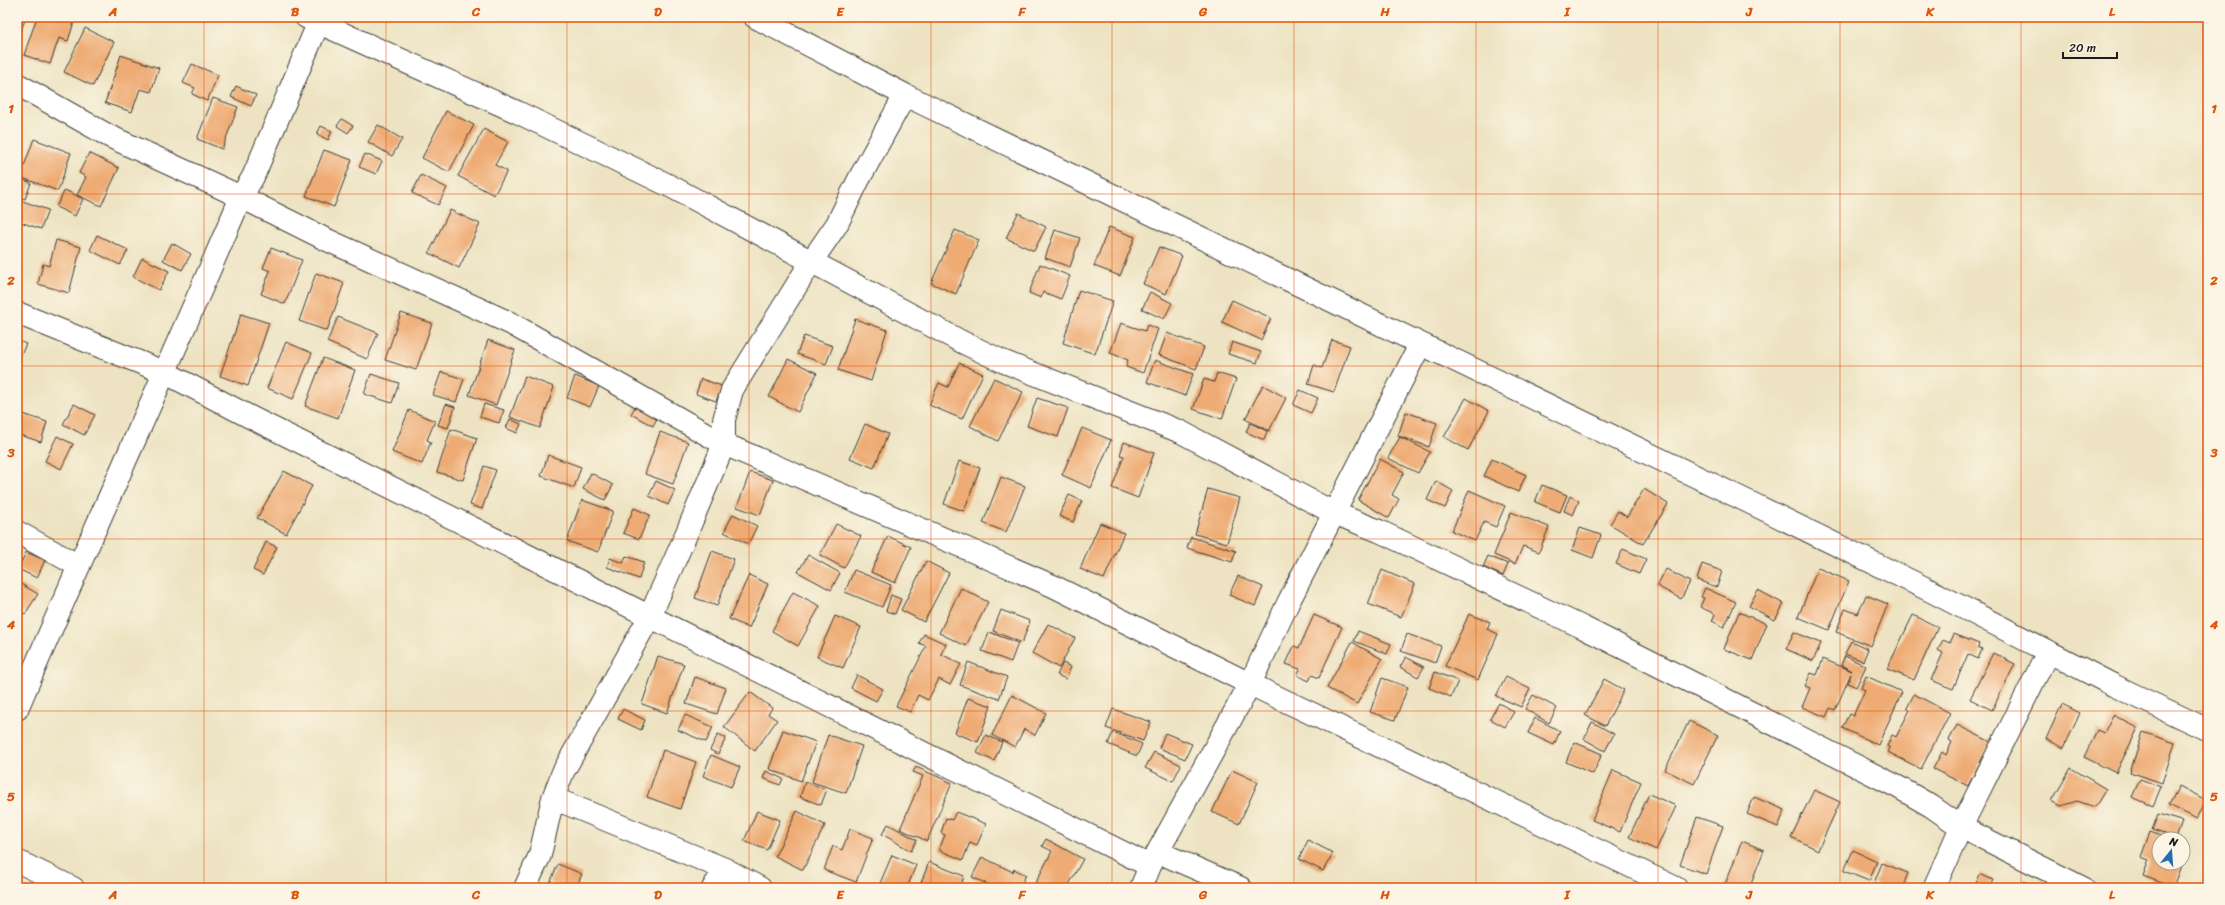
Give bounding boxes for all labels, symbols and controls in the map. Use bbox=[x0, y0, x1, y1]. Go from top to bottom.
text: A bbox=[108, 0, 117, 23]
text: B bbox=[291, 0, 300, 23]
text: C bbox=[471, 0, 481, 23]
text: D bbox=[654, 0, 662, 23]
text: E bbox=[836, 0, 845, 23]
text: F bbox=[1017, 0, 1026, 23]
text: G bbox=[1198, 0, 1208, 23]
text: H bbox=[1379, 0, 1390, 23]
text: I bbox=[1563, 0, 1571, 23]
text: J bbox=[1745, 0, 1753, 23]
text: K bbox=[1925, 0, 1935, 23]
text: L bbox=[2109, 0, 2116, 23]
scale bar bbox=[2063, 34, 2117, 60]
text: 20 m bbox=[2069, 37, 2096, 59]
text: 1 bbox=[8, 97, 14, 120]
text: 1 bbox=[2211, 97, 2217, 120]
text: 2 bbox=[6, 269, 15, 292]
text: 2 bbox=[2209, 269, 2218, 292]
text: 3 bbox=[6, 441, 15, 464]
text: 3 bbox=[2209, 441, 2218, 464]
text: 4 bbox=[6, 613, 16, 636]
text: 4 bbox=[2209, 613, 2219, 636]
text: 5 bbox=[7, 785, 15, 808]
text: 5 bbox=[2210, 785, 2218, 808]
north arrow bbox=[2151, 831, 2191, 871]
text: N bbox=[2166, 831, 2181, 852]
text: A bbox=[108, 883, 117, 905]
text: B bbox=[291, 883, 300, 905]
text: C bbox=[471, 883, 481, 905]
text: D bbox=[654, 883, 662, 905]
text: E bbox=[836, 883, 845, 905]
text: F bbox=[1017, 883, 1026, 905]
text: G bbox=[1198, 883, 1208, 905]
text: H bbox=[1379, 883, 1390, 905]
text: I bbox=[1563, 883, 1571, 905]
text: J bbox=[1745, 883, 1753, 905]
text: K bbox=[1925, 883, 1935, 905]
text: L bbox=[2109, 883, 2116, 905]

